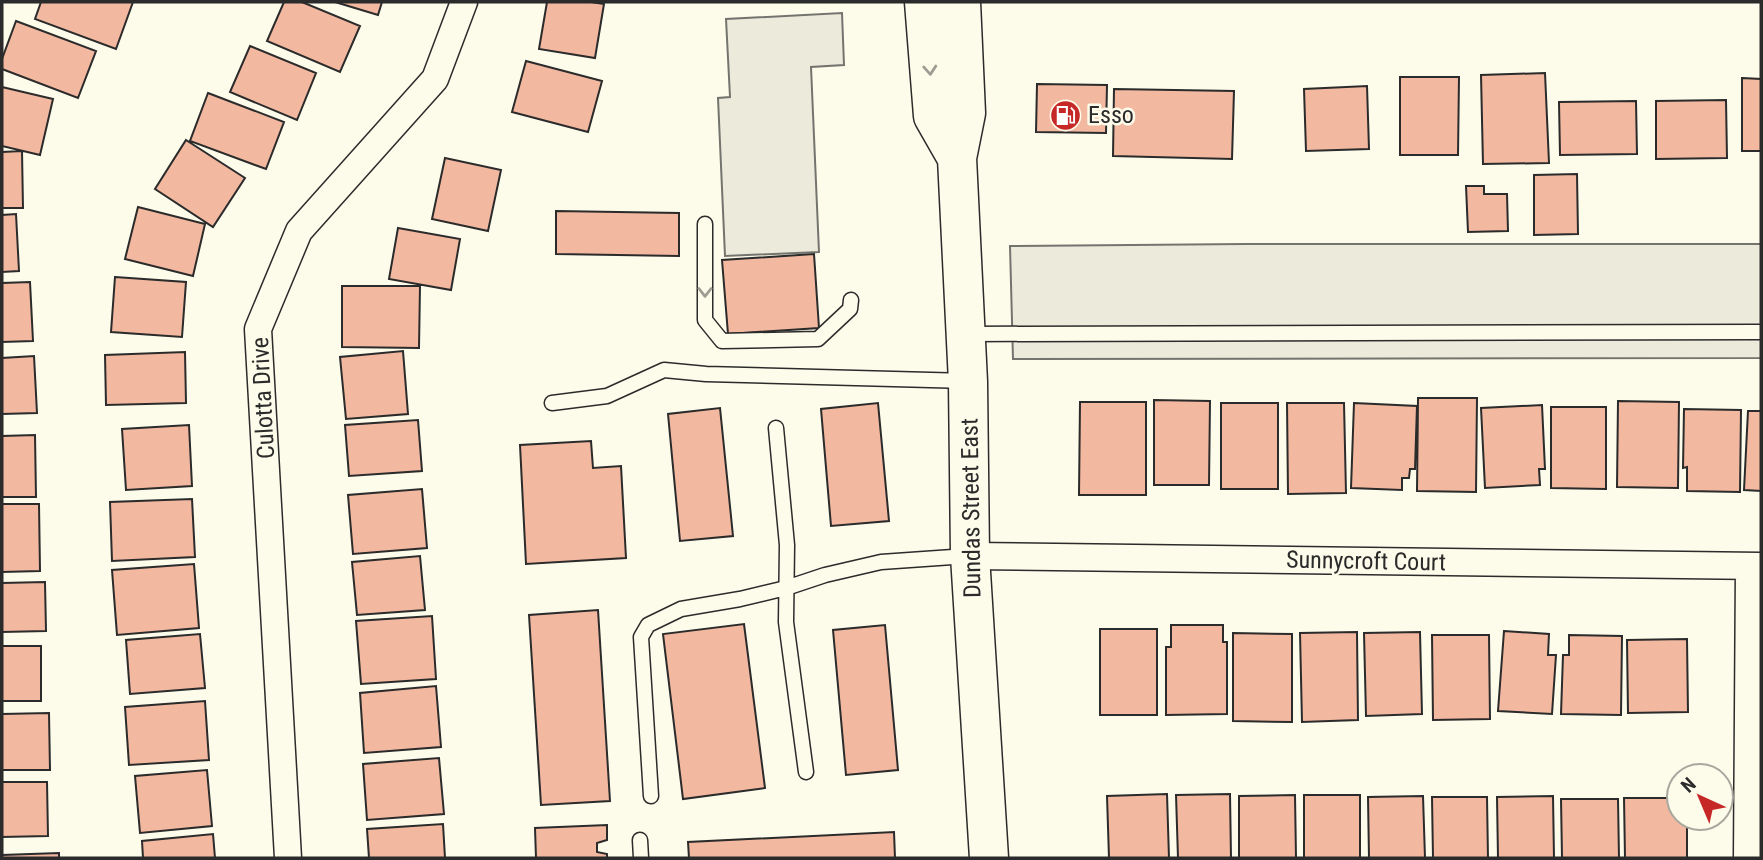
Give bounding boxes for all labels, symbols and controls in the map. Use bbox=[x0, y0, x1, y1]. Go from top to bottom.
one-way arrow bbox=[922, 65, 937, 76]
fuel station icon: Esso bbox=[1048, 98, 1082, 132]
place label: Esso bbox=[1088, 101, 1134, 129]
one-way arrow bbox=[697, 288, 713, 298]
street label: Culotta Drive bbox=[246, 336, 280, 460]
street label: Dundas Street East bbox=[955, 418, 987, 598]
street label: Sunnycroft Court bbox=[1286, 546, 1446, 576]
north arrow bbox=[1665, 762, 1735, 832]
text: N bbox=[1676, 773, 1701, 797]

